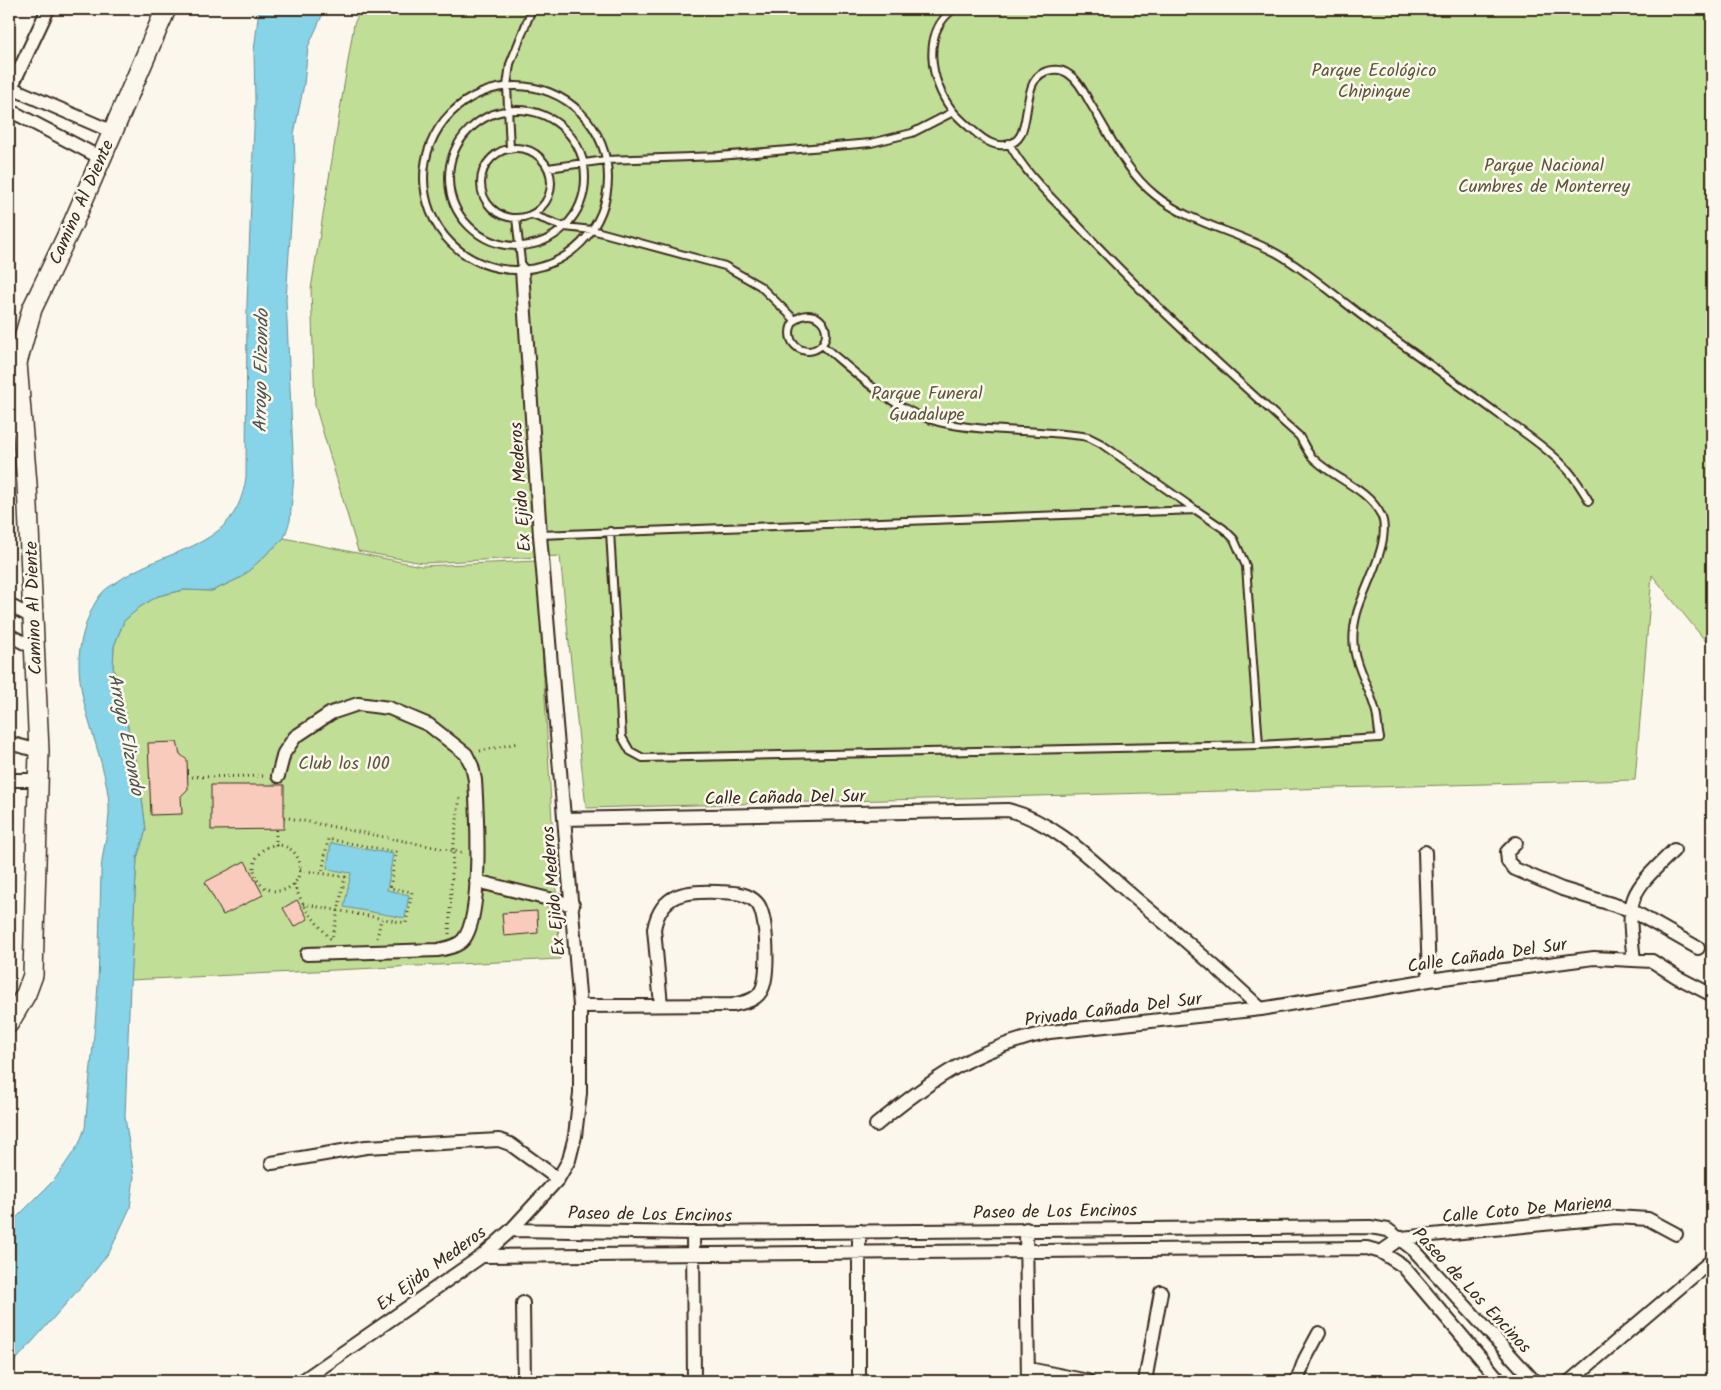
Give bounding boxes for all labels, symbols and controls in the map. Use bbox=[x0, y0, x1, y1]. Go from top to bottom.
park label: Parque Ecológico Chipinque bbox=[1312, 57, 1436, 107]
street label: Camino Al Diente bbox=[42, 135, 123, 270]
park label: Parque Nacional Cumbres de Monterrey bbox=[1458, 152, 1631, 202]
water label: Arroyo Elizondo bbox=[246, 308, 278, 433]
park label: Parque Funeral Guadalupe bbox=[871, 380, 983, 430]
street label: Ex Ejido Mederos bbox=[502, 421, 541, 553]
street label: Camino Al Diente bbox=[18, 540, 51, 675]
water label: Arroyo Elizondo bbox=[99, 671, 152, 799]
park label: Club los 100 bbox=[298, 750, 390, 779]
street label: Calle Cañada Del Sur bbox=[704, 783, 867, 814]
street label: Ex Ejido Mederos bbox=[534, 824, 575, 957]
street label: Calle Cañada Del Sur bbox=[1406, 931, 1570, 982]
street label: Privada Cañada Del Sur bbox=[1023, 985, 1204, 1036]
street label: Calle Coto De Mariena bbox=[1441, 1189, 1613, 1232]
street label: Paseo de Los Encinos bbox=[973, 1197, 1138, 1228]
street label: Paseo de Los Encinos bbox=[568, 1200, 733, 1231]
street label: Ex Ejido Mederos bbox=[371, 1219, 493, 1319]
street label: Paseo de Los Encinos bbox=[1404, 1221, 1538, 1361]

